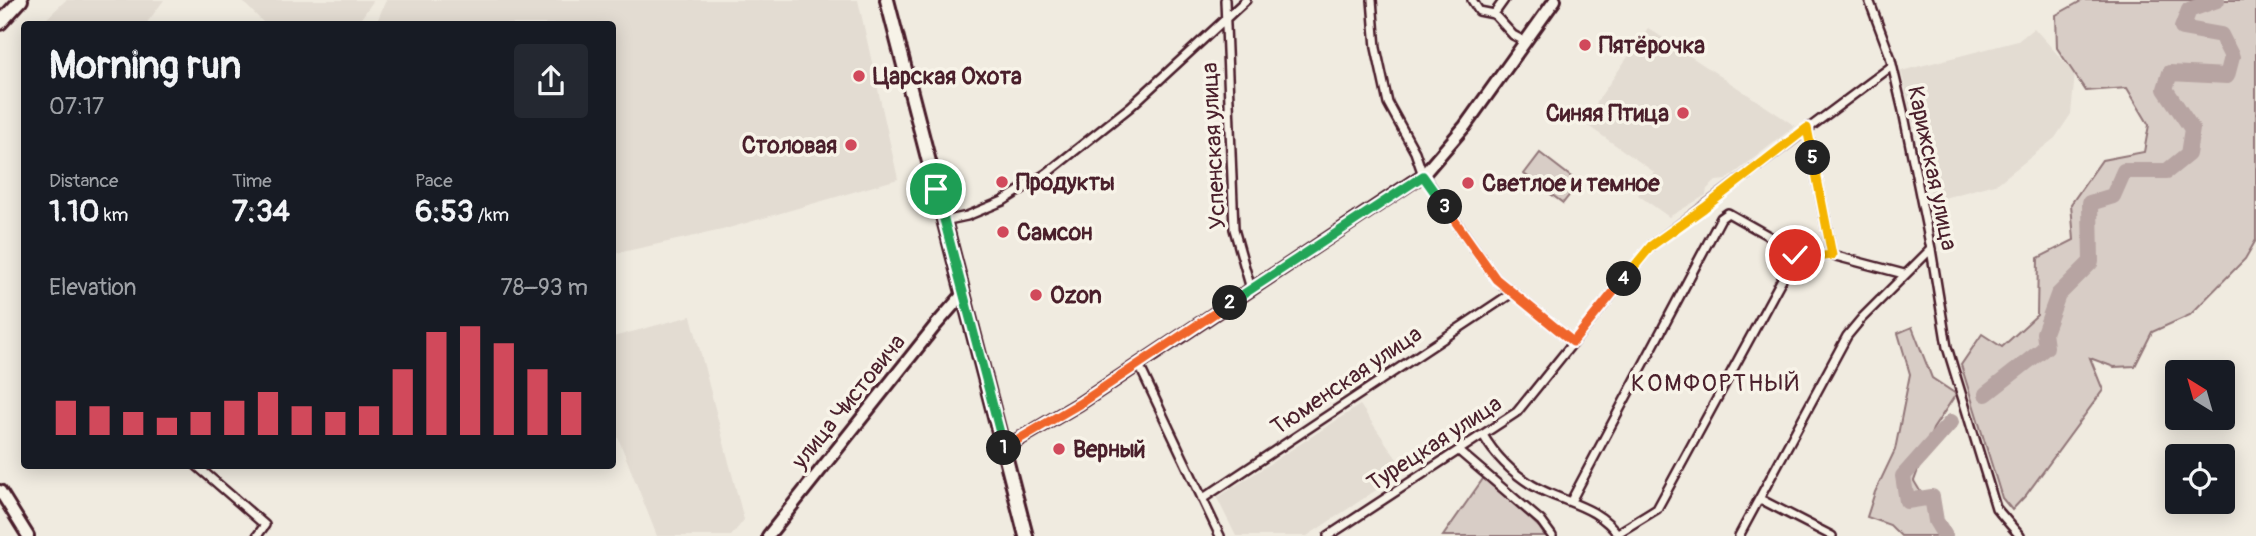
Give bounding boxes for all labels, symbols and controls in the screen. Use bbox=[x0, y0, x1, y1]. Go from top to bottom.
place label: Пятёрочка bbox=[1599, 31, 1705, 60]
marker: Пятёрочка bbox=[1577, 37, 1593, 53]
text: Morning run bbox=[49, 42, 241, 90]
button: share bbox=[514, 44, 588, 118]
place label: Царская Охота bbox=[873, 62, 1022, 91]
street label: Успенская улица bbox=[1195, 62, 1232, 230]
marker: Царская Охота bbox=[851, 68, 867, 84]
street label: Карижская улица bbox=[1901, 83, 1964, 253]
text: 07:17 bbox=[49, 92, 104, 121]
place label: Синяя Птица bbox=[1546, 99, 1669, 128]
marker: Синяя Птица bbox=[1675, 105, 1691, 121]
place label: Столовая bbox=[742, 131, 837, 160]
marker: Столовая bbox=[843, 137, 859, 153]
pin: 5 bbox=[1796, 140, 1830, 176]
text: 5 bbox=[1807, 145, 1818, 169]
pin bbox=[906, 159, 966, 219]
place label: Продукты bbox=[1016, 168, 1115, 197]
text: Distance bbox=[49, 169, 118, 193]
text: Time bbox=[232, 169, 272, 193]
text: Pace bbox=[415, 169, 453, 193]
place label: Светлое и темное bbox=[1482, 169, 1660, 198]
icon: arrive bbox=[917, 170, 955, 208]
marker: Продукты bbox=[994, 174, 1010, 190]
marker: Светлое и темное bbox=[1460, 175, 1476, 191]
pin: 3 bbox=[1428, 190, 1462, 224]
text: 1.10 bbox=[49, 193, 100, 230]
text: 7:34 bbox=[232, 193, 290, 230]
text: 6:53 bbox=[415, 193, 473, 230]
text: 3 bbox=[1439, 194, 1450, 218]
text: km bbox=[100, 203, 128, 227]
text: /km bbox=[473, 203, 509, 227]
place label: Самсон bbox=[1017, 218, 1093, 247]
marker: Самсон bbox=[995, 224, 1011, 240]
pin bbox=[1765, 225, 1825, 285]
icon: check bbox=[1776, 236, 1814, 274]
pin: 4 bbox=[1606, 262, 1642, 296]
text: 4 bbox=[1618, 266, 1629, 290]
text: Elevation bbox=[49, 273, 137, 302]
text: 78–93 m bbox=[501, 273, 588, 302]
place label: Ozon bbox=[1050, 281, 1102, 310]
pin: 2 bbox=[1212, 286, 1248, 320]
marker: Ozon bbox=[1028, 287, 1044, 303]
text: 2 bbox=[1224, 290, 1235, 314]
street label: Тюменская улица bbox=[1265, 319, 1427, 442]
street label: улица Чистовича bbox=[784, 328, 912, 475]
north arrow bbox=[2165, 360, 2235, 430]
map controls bbox=[2165, 360, 2235, 514]
district label: КОМФОРТНЫЙ bbox=[1631, 369, 1801, 398]
street label: Турецкая улица bbox=[1361, 389, 1507, 498]
pin: 1 bbox=[986, 430, 1021, 466]
text: 1 bbox=[1000, 435, 1007, 459]
place label: Верный bbox=[1073, 435, 1146, 464]
marker: Верный bbox=[1051, 441, 1067, 457]
button: locate bbox=[2165, 444, 2235, 514]

